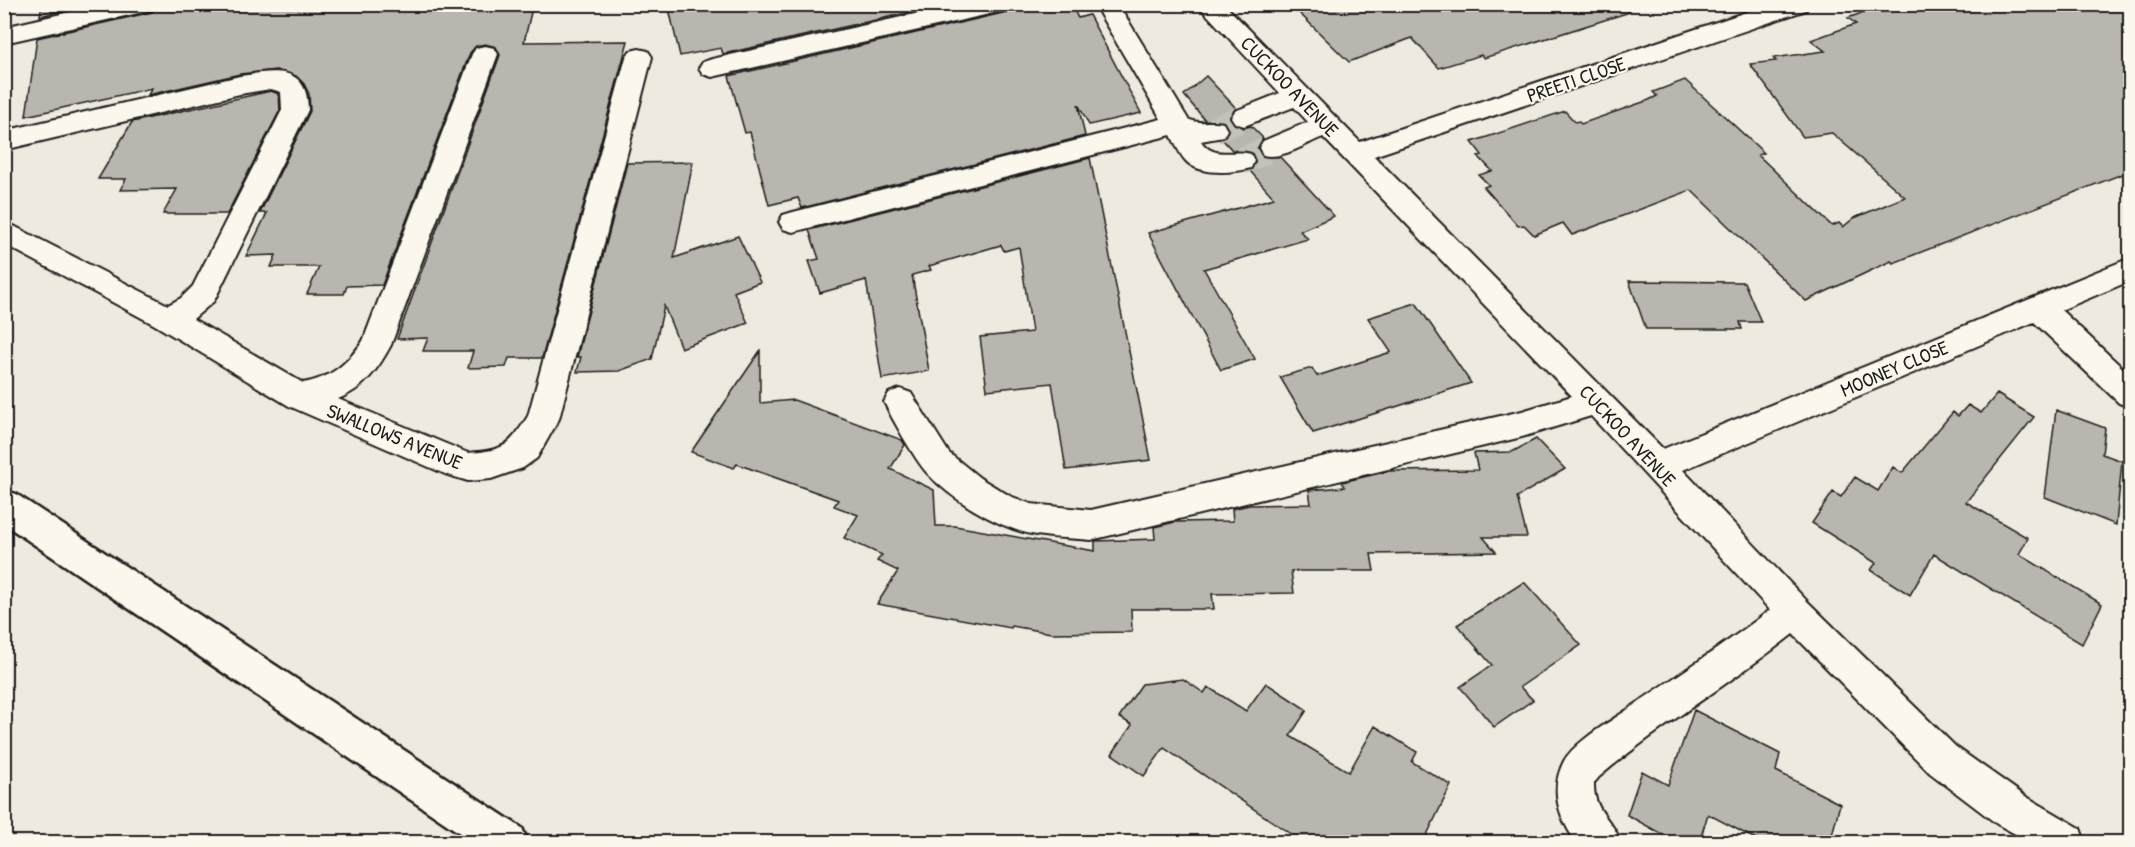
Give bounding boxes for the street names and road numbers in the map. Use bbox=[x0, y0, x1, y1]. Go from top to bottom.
street label: CUCKOO AVENUE bbox=[1235, 30, 1345, 142]
street label: PREETI CLOSE bbox=[1523, 49, 1629, 108]
street label: MOONEY CLOSE bbox=[1836, 333, 1952, 403]
street label: CUCKOO AVENUE bbox=[1574, 378, 1682, 492]
street label: SWALLOWS AVENUE bbox=[323, 397, 467, 475]

